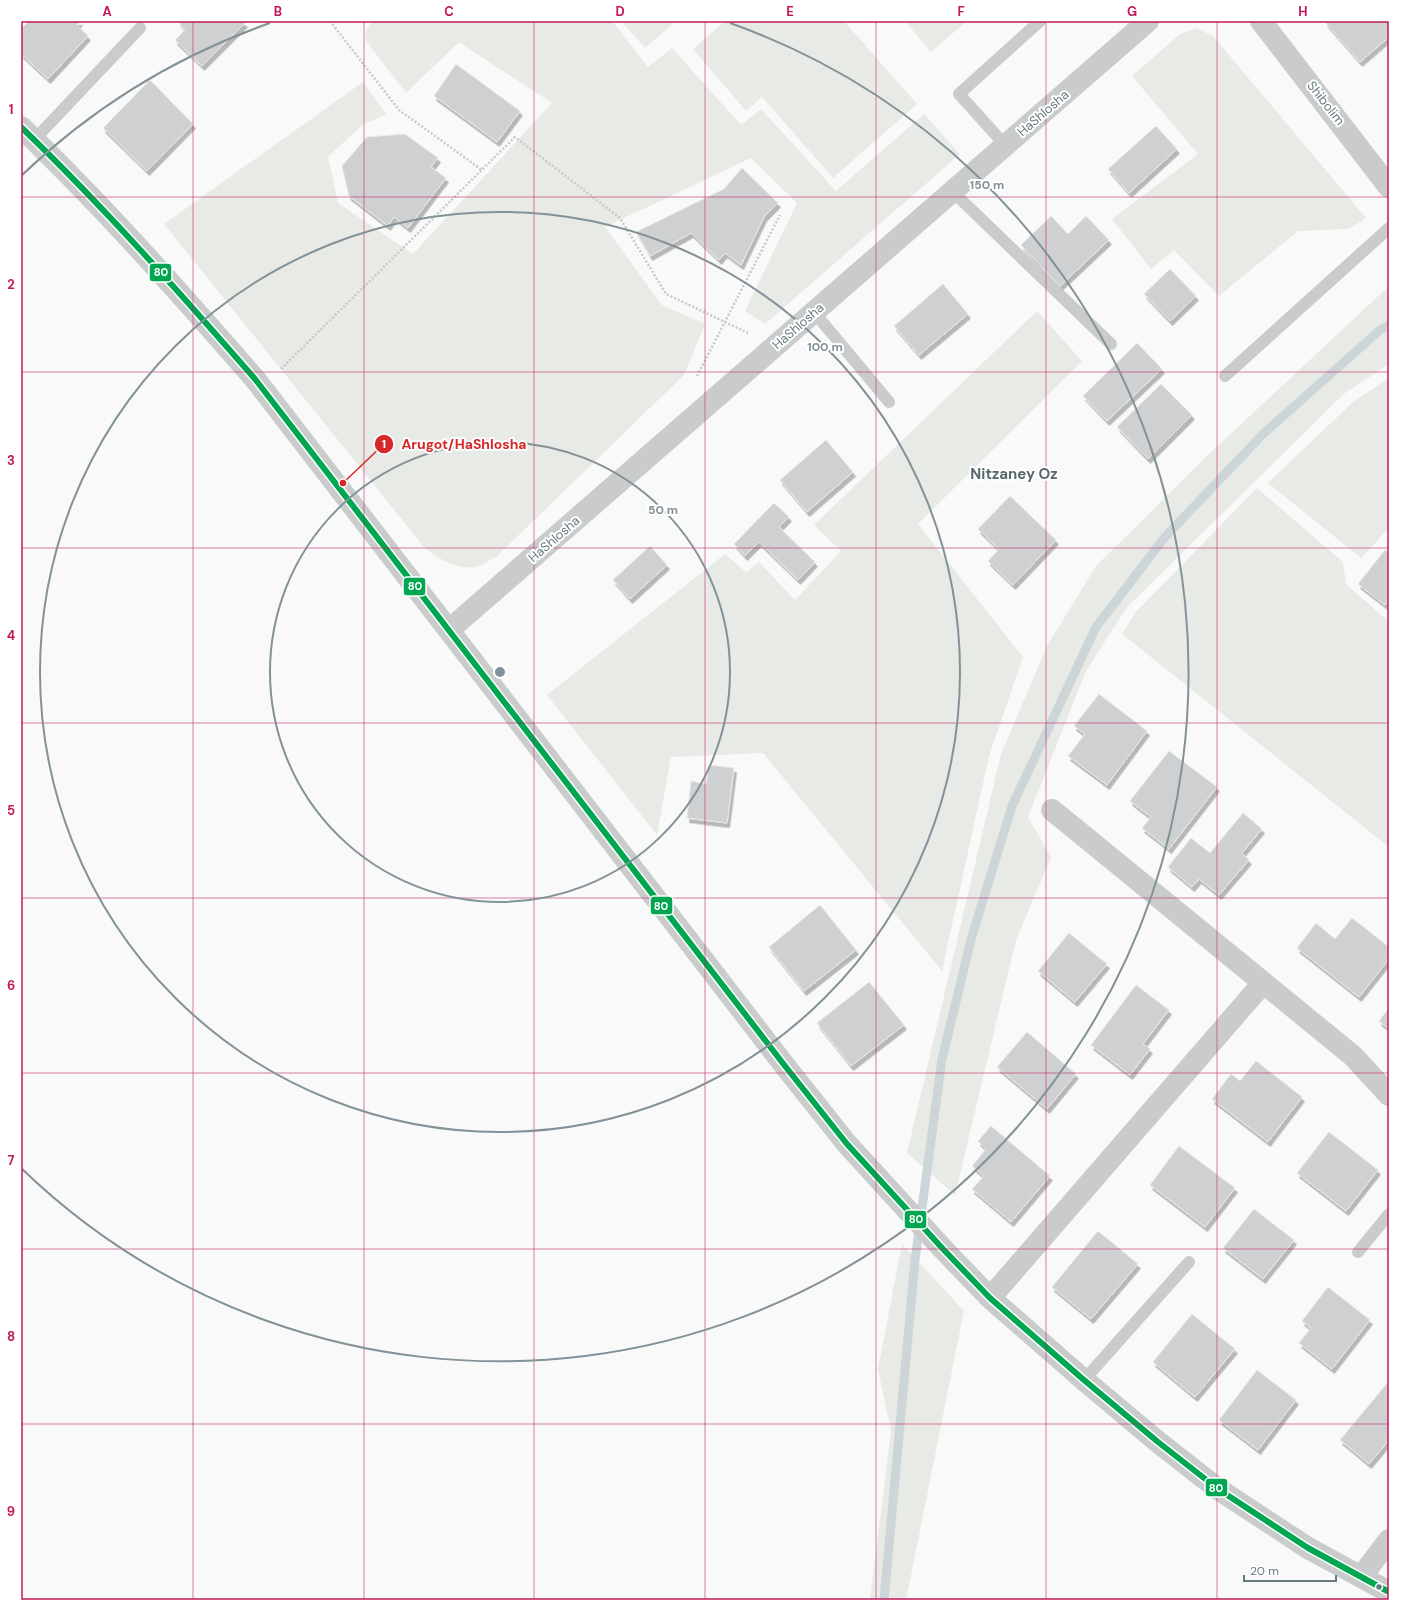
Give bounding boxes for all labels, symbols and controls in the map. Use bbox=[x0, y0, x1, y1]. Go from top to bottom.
text: A bbox=[102, 3, 112, 20]
text: B bbox=[274, 3, 282, 20]
text: C bbox=[444, 3, 454, 20]
text: D bbox=[615, 3, 625, 20]
text: E bbox=[786, 3, 794, 20]
text: F bbox=[957, 3, 965, 20]
text: G bbox=[1127, 3, 1137, 20]
text: H bbox=[1298, 3, 1308, 20]
street label: Shibolim bbox=[1303, 77, 1349, 129]
street label: HaShlosha bbox=[1014, 86, 1072, 140]
text: 1 bbox=[9, 101, 13, 118]
text: 150 m bbox=[970, 177, 1004, 193]
line badge: 80 bbox=[149, 263, 172, 282]
text: 80 bbox=[154, 265, 169, 279]
text: 2 bbox=[7, 276, 15, 293]
street label: HaShlosha bbox=[769, 299, 827, 353]
text: 100 m bbox=[807, 339, 843, 355]
callout: Arugot/HaShlosha bbox=[374, 431, 535, 457]
text: Arugot/HaShlosha bbox=[401, 435, 527, 453]
text: 1 bbox=[382, 436, 386, 452]
text: 3 bbox=[7, 452, 15, 469]
district label: Nitzaney Oz bbox=[970, 464, 1058, 484]
text: 50 m bbox=[648, 502, 678, 518]
street label: HaShlosha bbox=[525, 512, 583, 566]
line badge: 80 bbox=[403, 577, 426, 596]
text: 80 bbox=[408, 579, 423, 593]
text: 4 bbox=[7, 627, 15, 644]
centre of rings bbox=[493, 665, 507, 679]
text: 5 bbox=[7, 802, 15, 819]
line badge: 80 bbox=[650, 896, 673, 915]
text: 80 bbox=[654, 899, 669, 913]
text: 6 bbox=[7, 977, 15, 994]
text: 7 bbox=[8, 1152, 15, 1169]
line badge: 80 bbox=[904, 1210, 927, 1229]
text: 80 bbox=[909, 1212, 924, 1226]
text: 8 bbox=[7, 1328, 15, 1345]
line badge: 80 bbox=[1205, 1478, 1228, 1497]
text: 80 bbox=[1209, 1481, 1224, 1495]
text: 9 bbox=[7, 1503, 15, 1520]
scale bar bbox=[1244, 1557, 1336, 1583]
text: 20 m bbox=[1250, 1563, 1279, 1579]
unlabelled marker bbox=[1374, 1582, 1384, 1592]

